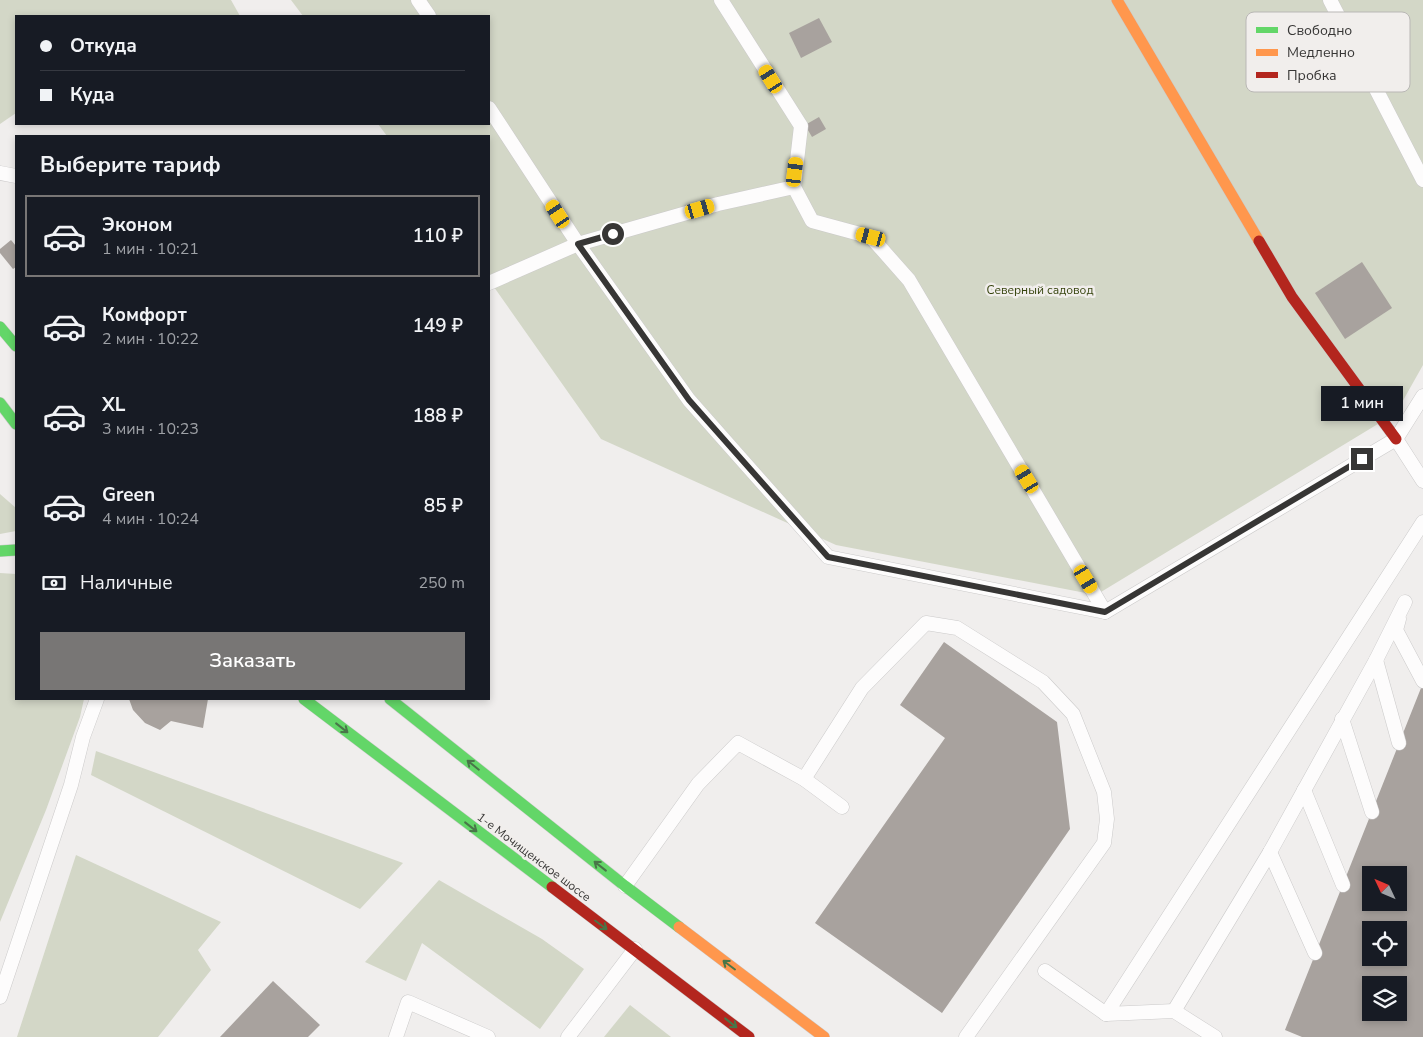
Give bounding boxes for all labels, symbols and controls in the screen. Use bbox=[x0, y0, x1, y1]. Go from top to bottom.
legend bbox=[1246, 12, 1410, 92]
text: Свободно bbox=[1287, 21, 1352, 40]
text: Откуда bbox=[70, 33, 137, 59]
text: Медленно bbox=[1287, 43, 1355, 62]
car bbox=[756, 62, 785, 96]
text: Пробка bbox=[1287, 66, 1337, 85]
text: Куда bbox=[70, 82, 115, 108]
text: Выберите тариф bbox=[40, 150, 221, 180]
car bbox=[785, 156, 804, 188]
car bbox=[543, 197, 572, 231]
car bbox=[683, 198, 716, 220]
text: Эконом bbox=[102, 212, 173, 238]
icon: car bbox=[42, 214, 87, 259]
text: 110 ₽ bbox=[412, 223, 463, 249]
route start bbox=[602, 223, 624, 245]
car bbox=[854, 226, 887, 248]
text: 1 мин · 10:21 bbox=[102, 238, 199, 260]
park label: Северный садовод bbox=[986, 282, 1094, 298]
text: Комфорт bbox=[102, 302, 187, 328]
icon: car bbox=[42, 304, 87, 349]
text: 149 ₽ bbox=[412, 313, 463, 339]
text: 2 мин · 10:22 bbox=[102, 328, 199, 350]
callout: 1 мин bbox=[1321, 386, 1403, 422]
text: XL bbox=[102, 392, 125, 418]
text: 1 мин bbox=[1340, 392, 1384, 414]
icon: car bbox=[42, 394, 87, 439]
text: 188 ₽ bbox=[412, 403, 463, 429]
text: 3 мин · 10:23 bbox=[102, 418, 199, 440]
route end bbox=[1351, 448, 1373, 470]
car bbox=[1012, 462, 1041, 496]
text: Green bbox=[102, 482, 155, 508]
icon: car bbox=[42, 484, 87, 529]
text: 85 ₽ bbox=[424, 493, 463, 519]
text: 4 мин · 10:24 bbox=[102, 508, 199, 530]
car bbox=[1071, 562, 1100, 596]
icon: cash bbox=[40, 569, 68, 597]
text: Наличные bbox=[80, 570, 173, 596]
text: 250 m bbox=[418, 572, 465, 594]
button: Заказать bbox=[40, 632, 465, 690]
one-way arrow bbox=[335, 723, 348, 734]
one-way arrow bbox=[467, 760, 480, 771]
street label: 1-е Мочищенское шоссе bbox=[474, 809, 594, 905]
one-way arrow bbox=[464, 822, 477, 833]
one-way arrow bbox=[594, 861, 607, 872]
north arrow bbox=[1362, 866, 1408, 911]
map controls bbox=[1362, 866, 1407, 1021]
one-way arrow bbox=[594, 919, 607, 930]
button: locate bbox=[1362, 921, 1407, 966]
one-way arrow bbox=[722, 960, 736, 970]
button: layers bbox=[1362, 976, 1407, 1021]
one-way arrow bbox=[724, 1018, 738, 1028]

